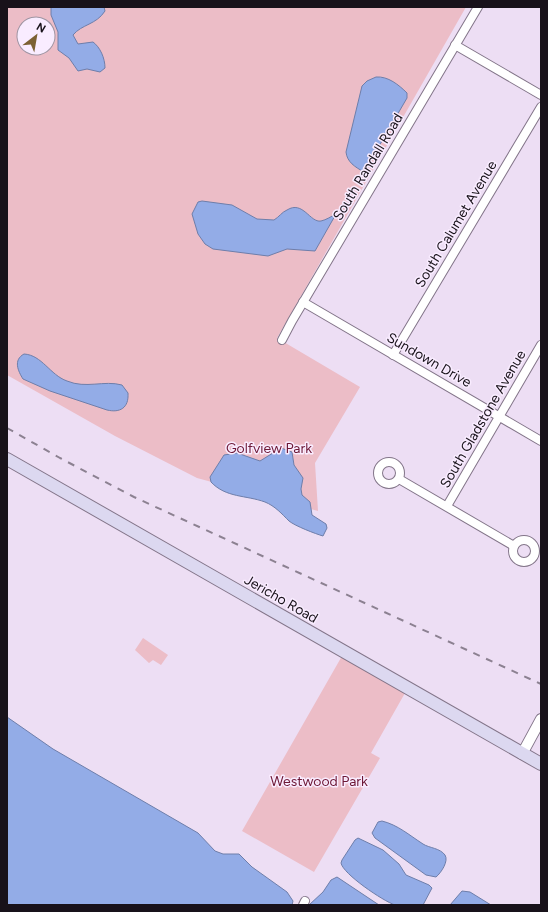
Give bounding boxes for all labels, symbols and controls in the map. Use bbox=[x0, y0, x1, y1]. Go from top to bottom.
north arrow bbox=[16, 16, 56, 56]
text: N bbox=[34, 20, 48, 36]
street label: South Randall Road bbox=[329, 110, 407, 224]
street label: South Calumet Avenue bbox=[411, 157, 501, 290]
street label: Sundown Drive bbox=[384, 329, 475, 391]
street label: South Gladstone Avenue bbox=[437, 347, 530, 491]
park label: Golfview Park bbox=[226, 440, 312, 457]
street label: Jericho Road bbox=[241, 571, 321, 627]
park label: Westwood Park bbox=[270, 773, 368, 790]

